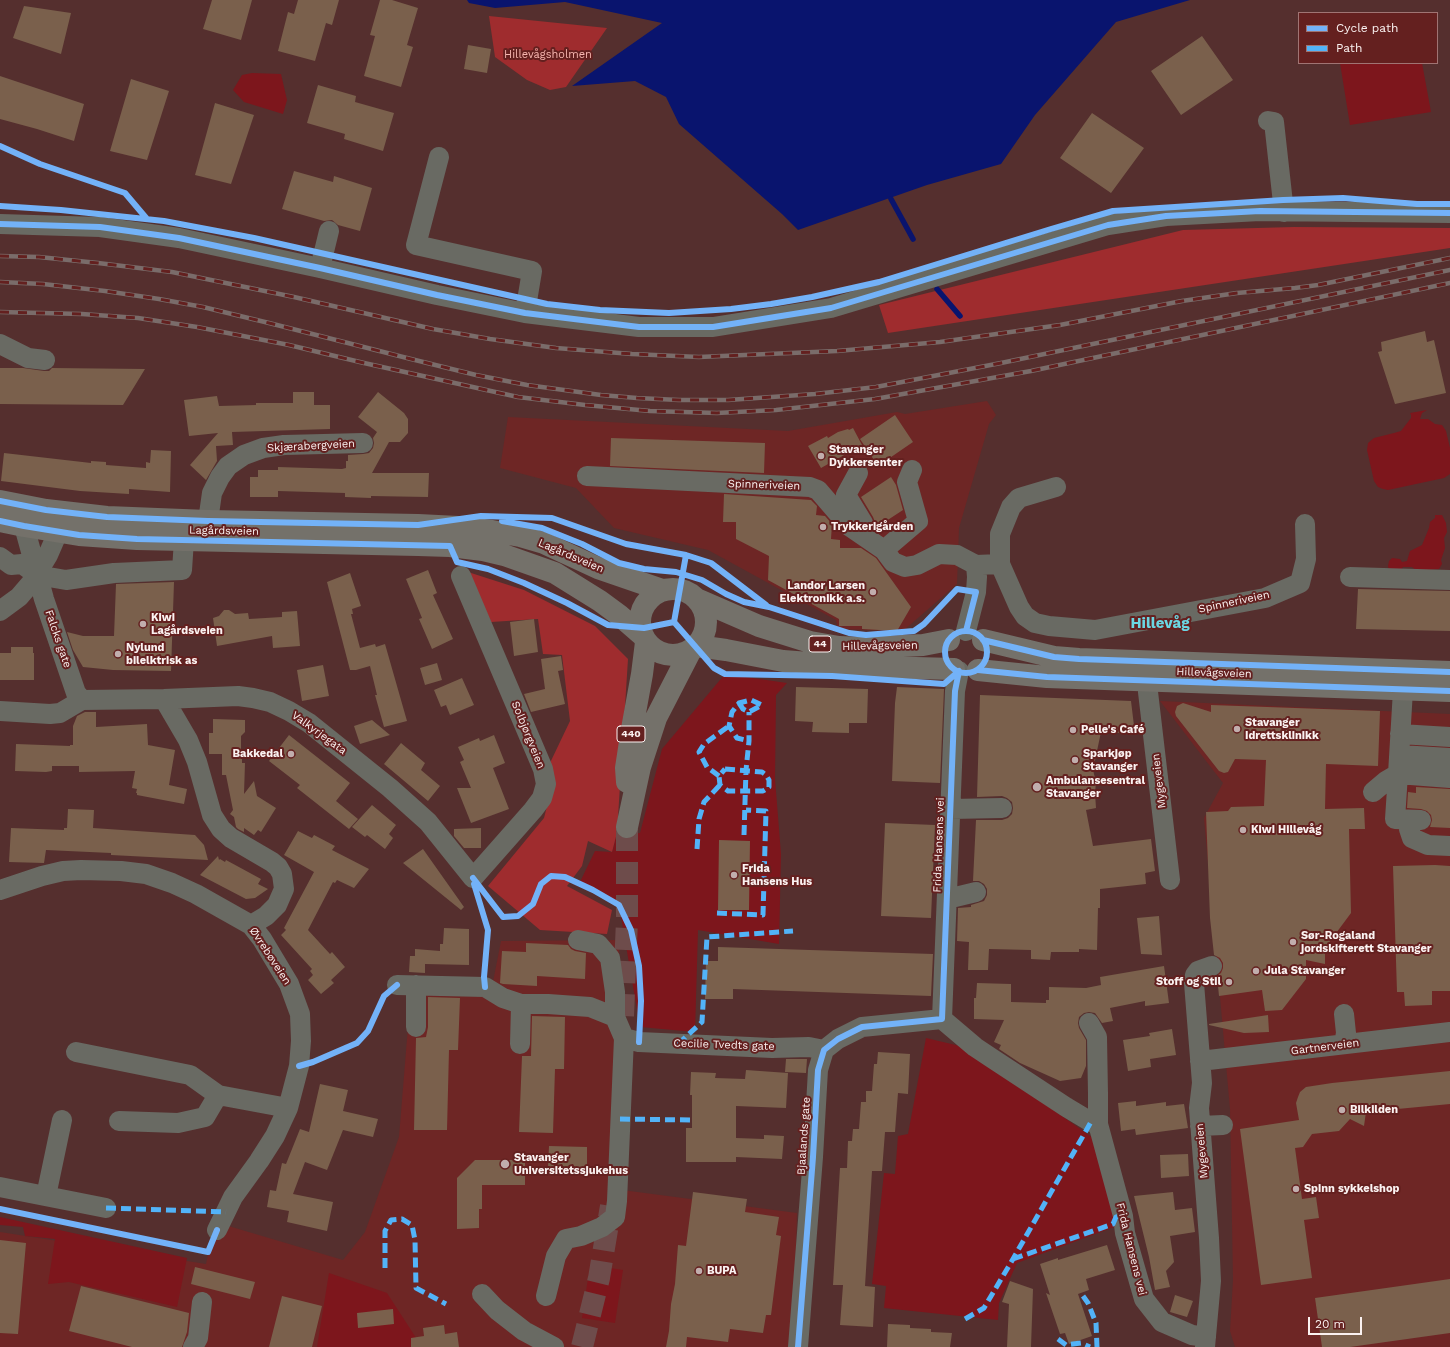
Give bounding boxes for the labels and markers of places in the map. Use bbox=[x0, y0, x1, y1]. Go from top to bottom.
place label: Stavanger Dykkersenter bbox=[829, 443, 902, 469]
marker: Stavanger Dykkersenter bbox=[816, 451, 826, 461]
place label: Trykkerigården bbox=[831, 520, 913, 534]
marker: Trykkerigården bbox=[818, 522, 828, 532]
place label: Landor Larsen Elektronikk a.s. bbox=[780, 579, 865, 605]
marker: Landor Larsen Elektronikk a.s. bbox=[868, 587, 878, 597]
place label: Kiwi Lagårdsveien bbox=[151, 611, 223, 637]
marker: Kiwi Lagårdsveien bbox=[138, 619, 148, 629]
place label: Nylund bilelktrisk as bbox=[126, 641, 197, 667]
marker: Nylund bilelktrisk as bbox=[113, 649, 123, 659]
place label: Stavanger Idrettsklinikk bbox=[1245, 716, 1319, 742]
place label: Pelle's Café bbox=[1081, 723, 1144, 737]
marker: Stavanger Idrettsklinikk bbox=[1232, 724, 1242, 734]
marker: Pelle's Café bbox=[1068, 725, 1078, 735]
place label: Bakkedal bbox=[232, 747, 283, 761]
place label: Sparkjøp Stavanger bbox=[1083, 747, 1138, 773]
marker: Bakkedal bbox=[286, 749, 296, 759]
marker: Sparkjøp Stavanger bbox=[1070, 755, 1080, 765]
place label: Ambulansesentral Stavanger bbox=[1046, 774, 1145, 800]
marker: Ambulansesentral Stavanger bbox=[1031, 781, 1043, 793]
place label: Kiwi Hillevåg bbox=[1251, 823, 1321, 837]
marker: Kiwi Hillevåg bbox=[1238, 825, 1248, 835]
place label: Frida Hansens Hus bbox=[742, 862, 812, 888]
marker: Frida Hansens Hus bbox=[729, 870, 739, 880]
place label: Sør-Rogaland jordskifterett Stavanger bbox=[1301, 929, 1432, 955]
marker: Sør-Rogaland jordskifterett Stavanger bbox=[1288, 937, 1298, 947]
place label: Jula Stavanger bbox=[1264, 964, 1345, 978]
marker: Jula Stavanger bbox=[1251, 966, 1261, 976]
place label: Stoff og Stil bbox=[1156, 975, 1221, 989]
marker: Stoff og Stil bbox=[1224, 977, 1234, 987]
place label: Bilkilden bbox=[1350, 1103, 1398, 1117]
marker: Bilkilden bbox=[1337, 1105, 1347, 1115]
place label: Stavanger Universitetssjukehus bbox=[514, 1151, 628, 1177]
marker: Stavanger Universitetssjukehus bbox=[499, 1158, 511, 1170]
place label: Spinn sykkelshop bbox=[1304, 1182, 1399, 1196]
marker: Spinn sykkelshop bbox=[1291, 1184, 1301, 1194]
place label: BUPA bbox=[707, 1264, 736, 1278]
marker: BUPA bbox=[694, 1266, 704, 1276]

